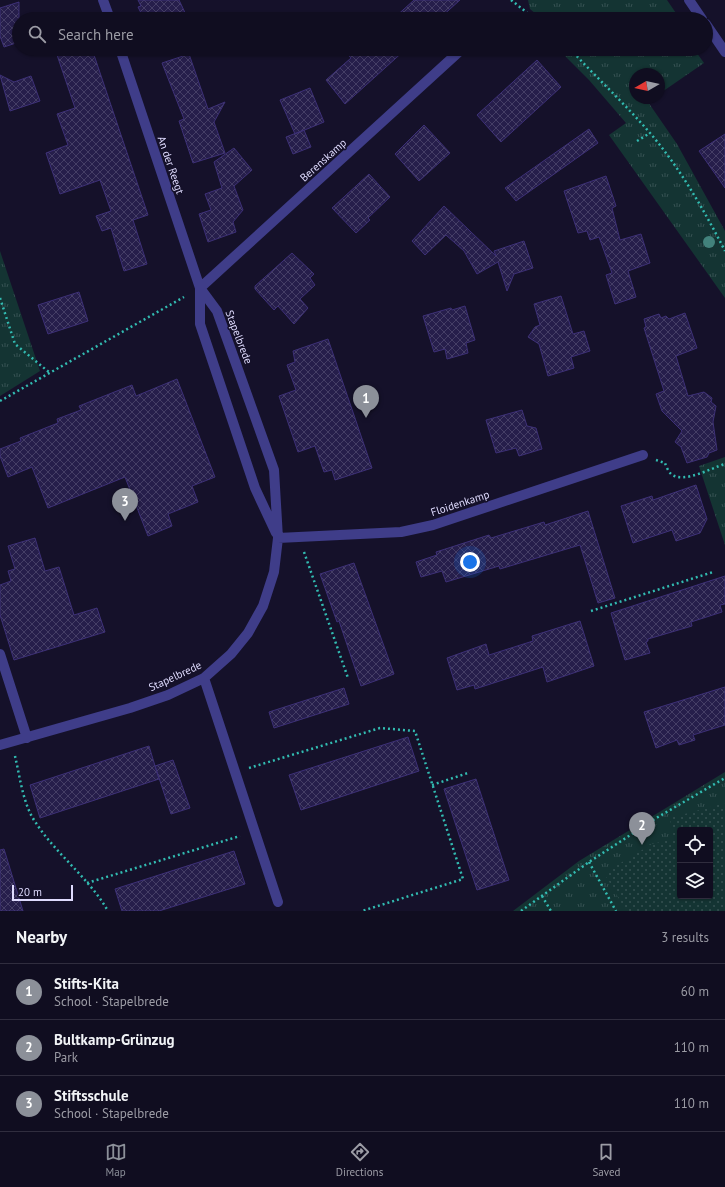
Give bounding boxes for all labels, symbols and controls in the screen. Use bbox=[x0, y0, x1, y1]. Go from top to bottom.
search box bbox=[12, 12, 713, 56]
icon: search bbox=[26, 23, 48, 45]
text: Search here bbox=[58, 25, 134, 44]
north arrow bbox=[629, 68, 665, 104]
street label: An der Reegt bbox=[155, 134, 187, 196]
street label: Berenskamp bbox=[297, 136, 349, 184]
street label: Stapelbrede bbox=[222, 308, 256, 366]
pin: 1 bbox=[353, 385, 379, 418]
street label: Floidenkamp bbox=[429, 487, 491, 519]
pin: 3 bbox=[112, 488, 138, 521]
your location bbox=[460, 552, 480, 572]
street label: Stapelbrede bbox=[146, 658, 204, 694]
pin: 2 bbox=[629, 812, 655, 845]
map controls bbox=[677, 827, 713, 899]
button: locate bbox=[677, 827, 713, 863]
button: layers bbox=[677, 863, 713, 899]
scale bar bbox=[12, 883, 73, 902]
text: 20 m bbox=[18, 885, 42, 899]
text: Nearby bbox=[16, 926, 67, 948]
text: 3 results bbox=[661, 929, 709, 946]
text: Stifts-Kita bbox=[54, 974, 119, 993]
text: 1 bbox=[25, 983, 33, 1000]
text: 60 m bbox=[681, 983, 709, 1000]
text: School · Stapelbrede bbox=[54, 993, 169, 1010]
text: Bultkamp-Grünzug bbox=[54, 1030, 175, 1049]
text: 2 bbox=[25, 1039, 33, 1056]
text: 110 m bbox=[674, 1039, 709, 1056]
text: Park bbox=[54, 1049, 78, 1066]
text: Stiftsschule bbox=[54, 1086, 129, 1105]
text: 3 bbox=[25, 1095, 33, 1112]
text: 110 m bbox=[674, 1095, 709, 1112]
text: School · Stapelbrede bbox=[54, 1105, 169, 1122]
tab: Map bbox=[105, 1141, 127, 1179]
tab: Directions bbox=[336, 1141, 383, 1179]
tab: Saved bbox=[592, 1141, 620, 1179]

